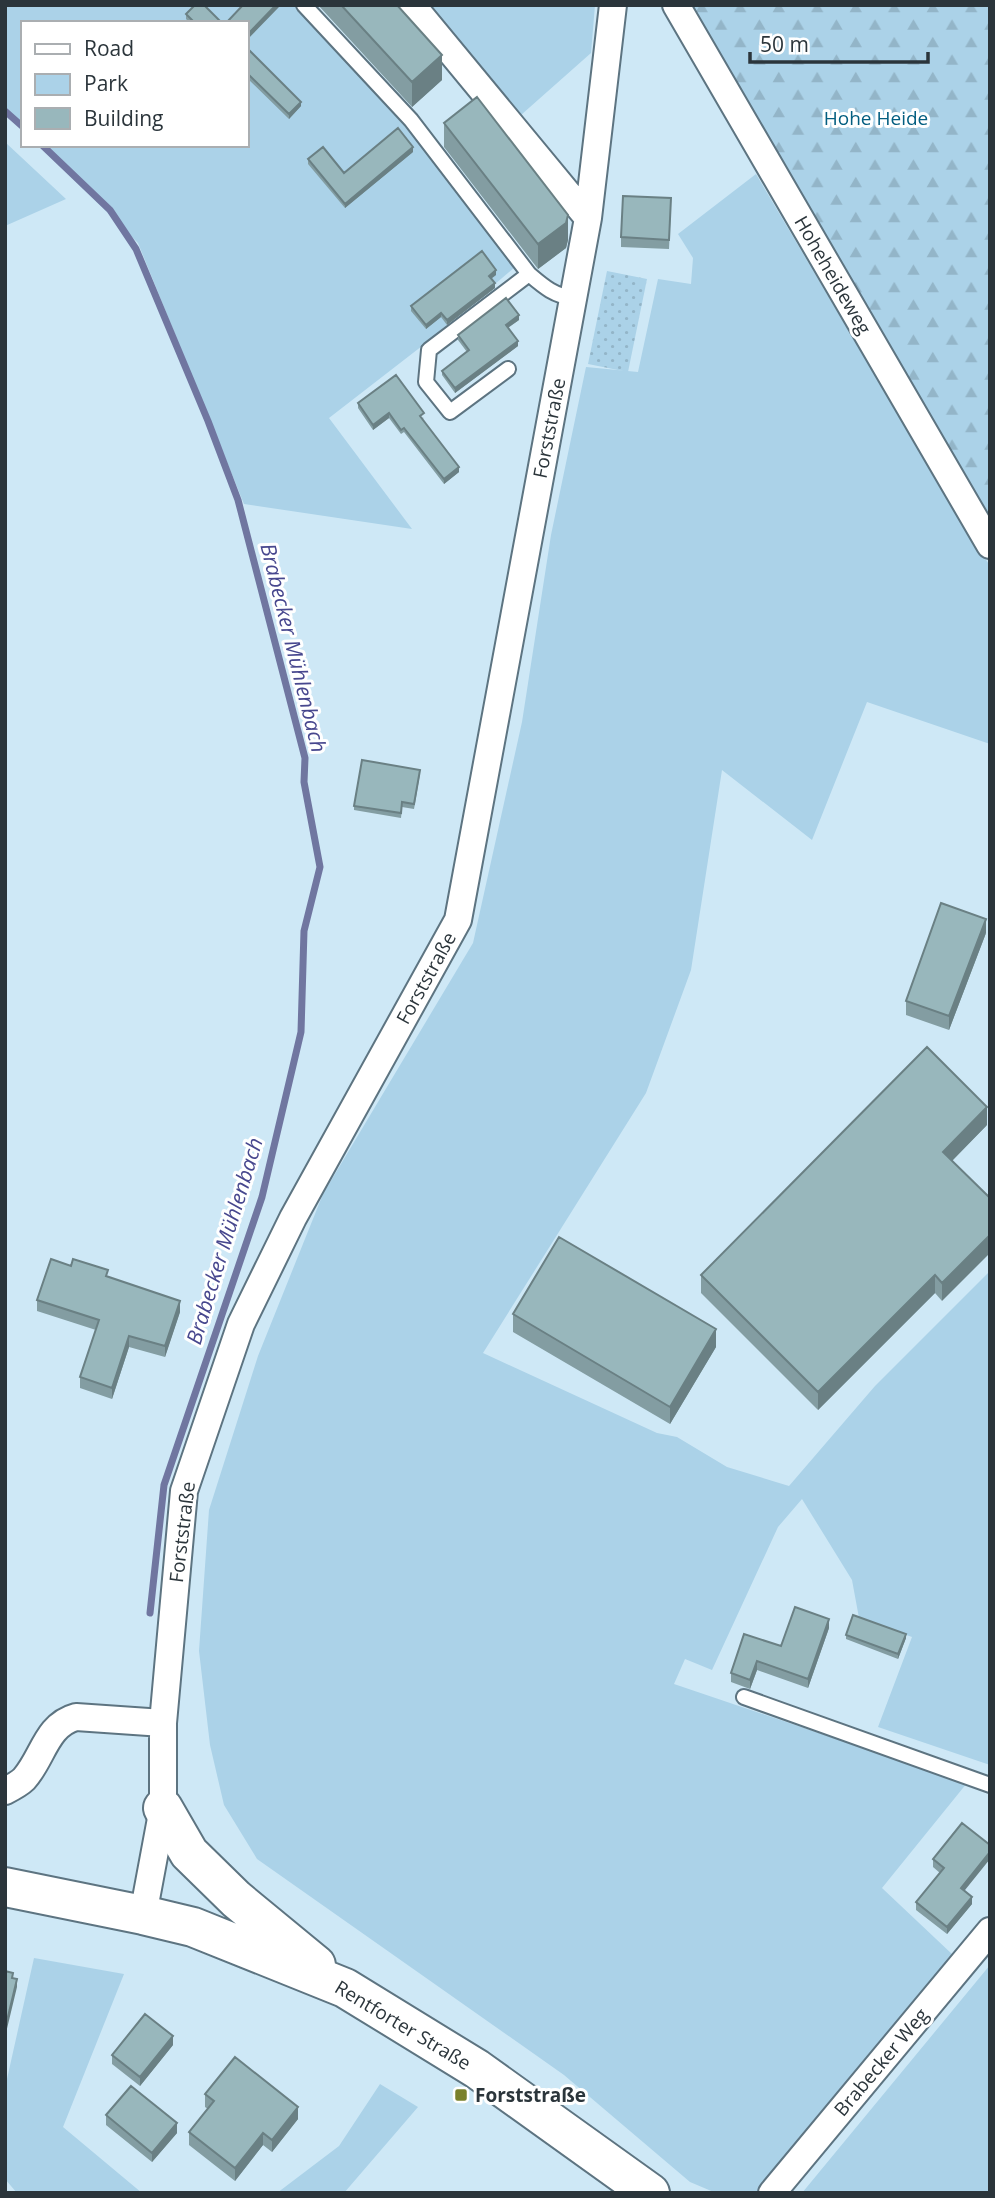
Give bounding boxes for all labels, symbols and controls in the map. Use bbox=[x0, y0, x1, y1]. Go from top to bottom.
legend bbox=[21, 21, 248, 147]
scale bar bbox=[750, 21, 928, 65]
text: 50 m bbox=[760, 30, 809, 58]
text: Road bbox=[84, 34, 134, 62]
text: Park bbox=[84, 69, 128, 97]
text: Building bbox=[84, 104, 163, 132]
park label: Hohe Heide bbox=[824, 105, 928, 131]
street label: Hoheheideweg bbox=[789, 211, 877, 339]
street label: Forststraße bbox=[527, 376, 571, 480]
water label: Brabecker Mühlenbach bbox=[254, 540, 334, 755]
street label: Forststraße bbox=[390, 927, 462, 1029]
water label: Brabecker Mühlenbach bbox=[179, 1134, 269, 1347]
street label: Forststraße bbox=[163, 1480, 201, 1584]
street label: Rentforter Straße bbox=[330, 1974, 476, 2076]
street label: Brabecker Weg bbox=[828, 2002, 934, 2122]
place label: Forststraße bbox=[475, 2082, 586, 2108]
marker: Forststraße bbox=[453, 2087, 469, 2103]

